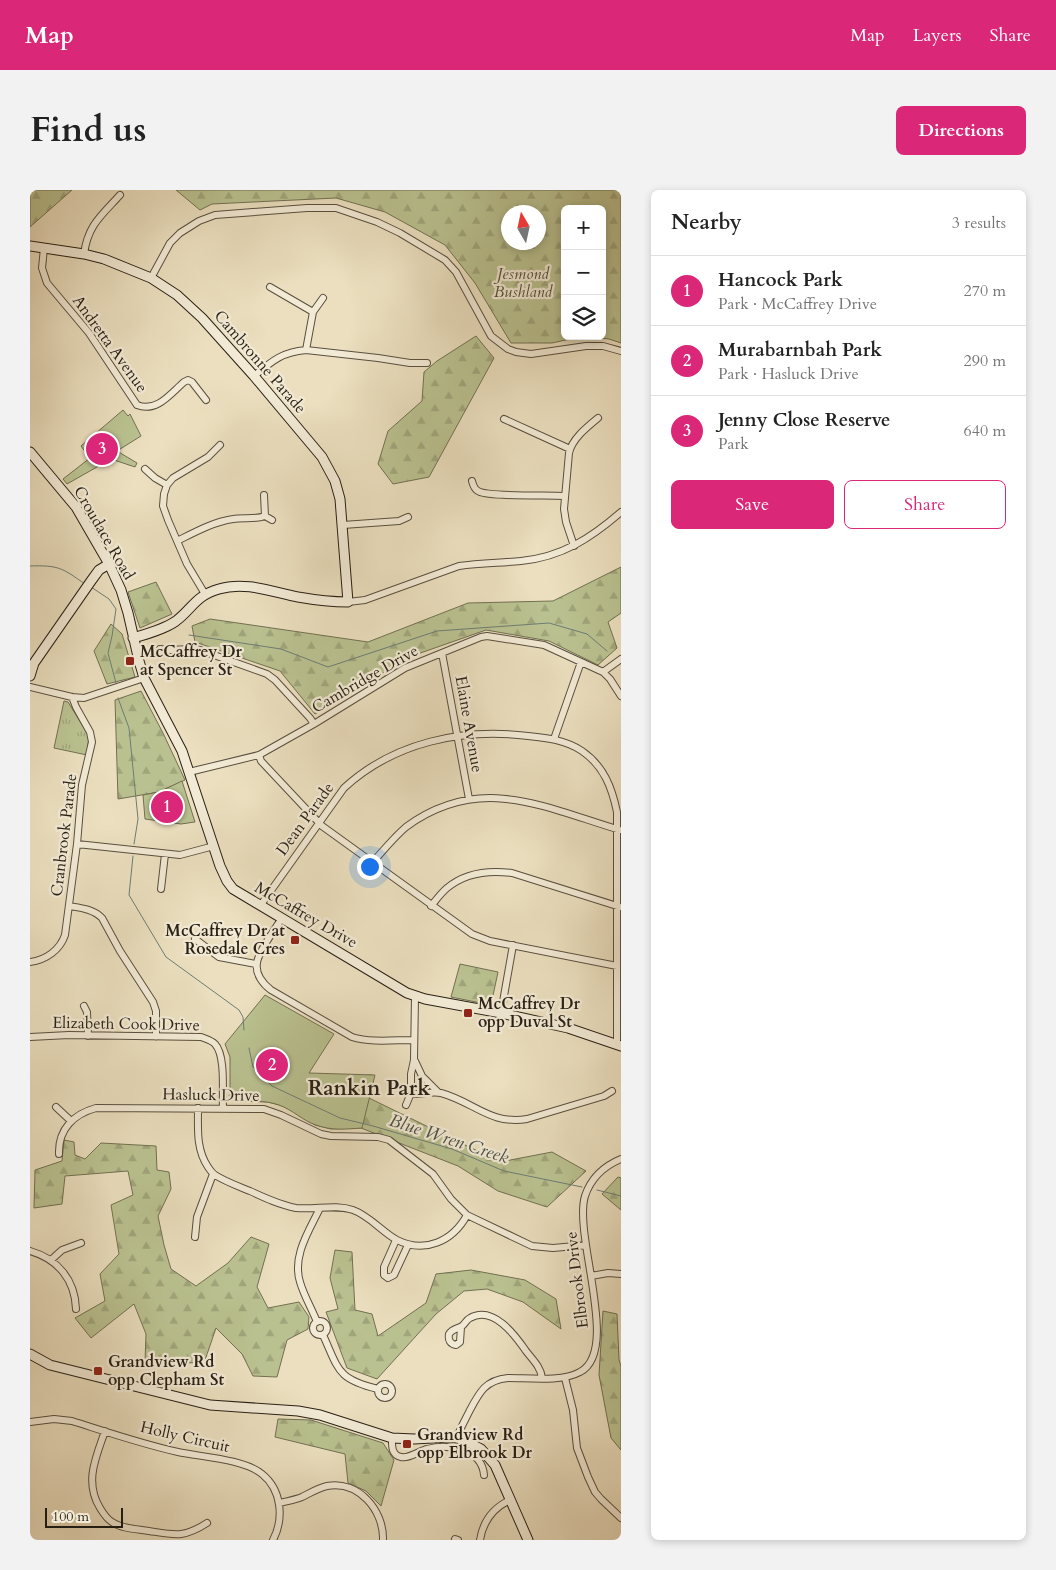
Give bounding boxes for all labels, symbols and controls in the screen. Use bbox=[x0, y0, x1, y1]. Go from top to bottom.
text: Map bbox=[25, 19, 74, 52]
text: Map bbox=[850, 23, 885, 48]
text: Layers bbox=[913, 23, 962, 48]
text: Share bbox=[990, 23, 1031, 48]
text: Find us bbox=[30, 106, 146, 154]
button: Directions bbox=[896, 106, 1026, 155]
north arrow bbox=[501, 205, 546, 250]
map controls bbox=[561, 205, 606, 340]
button: + bbox=[561, 205, 606, 250]
text: Nearby bbox=[671, 208, 742, 237]
text: 3 results bbox=[952, 212, 1006, 234]
button: − bbox=[561, 250, 606, 295]
park label: Jesmond Bushland bbox=[493, 263, 554, 303]
text: Hancock Park bbox=[718, 267, 843, 293]
text: 1 bbox=[683, 280, 691, 302]
text: 270 m bbox=[964, 280, 1006, 302]
street label: Andretta Avenue bbox=[67, 291, 153, 397]
text: Park · McCaffrey Drive bbox=[718, 293, 877, 315]
button: layers bbox=[561, 295, 606, 340]
street label: Cambronne Parade bbox=[209, 306, 311, 418]
text: Murabarnbah Park bbox=[718, 337, 882, 363]
text: 2 bbox=[683, 350, 691, 372]
text: 290 m bbox=[964, 350, 1006, 372]
text: Park · Hasluck Drive bbox=[718, 363, 859, 385]
text: Jenny Close Reserve bbox=[718, 407, 890, 433]
text: 3 bbox=[683, 420, 691, 442]
text: 640 m bbox=[964, 420, 1006, 442]
pin: 3 bbox=[86, 430, 118, 468]
text: Park bbox=[718, 433, 749, 455]
button: Save bbox=[671, 480, 834, 529]
button: Share bbox=[844, 480, 1006, 529]
street label: Croudace Road bbox=[68, 482, 140, 584]
street label: Cambridge Drive bbox=[308, 640, 422, 718]
place label: McCaffrey Dr at Spencer St bbox=[140, 641, 242, 681]
marker: McCaffrey Dr at Spencer St bbox=[124, 655, 136, 667]
street label: Elaine Avenue bbox=[450, 674, 488, 774]
street label: Cranbrook Parade bbox=[46, 772, 82, 898]
street label: Dean Parade bbox=[271, 778, 339, 860]
pin: 1 bbox=[151, 788, 183, 826]
your location bbox=[357, 854, 383, 880]
street label: McCaffrey Drive bbox=[250, 877, 362, 953]
place label: McCaffrey Dr at Rosedale Cres bbox=[165, 920, 285, 960]
marker: McCaffrey Dr at Rosedale Cres bbox=[289, 934, 301, 946]
place label: McCaffrey Dr opp Duval St bbox=[478, 993, 580, 1033]
marker: McCaffrey Dr opp Duval St bbox=[462, 1007, 474, 1019]
street label: Elizabeth Cook Drive bbox=[52, 1012, 200, 1036]
pin: 2 bbox=[256, 1046, 288, 1084]
district label: Rankin Park bbox=[308, 1074, 430, 1103]
street label: Hasluck Drive bbox=[162, 1083, 260, 1107]
water label: Blue Wren Creek bbox=[386, 1108, 512, 1170]
street label: Elbrook Drive bbox=[560, 1230, 594, 1330]
place label: Grandview Rd opp Clepham St bbox=[108, 1351, 225, 1391]
marker: Grandview Rd opp Clepham St bbox=[92, 1365, 104, 1377]
street label: Holly Circuit bbox=[138, 1416, 232, 1458]
place label: Grandview Rd opp Elbrook Dr bbox=[417, 1424, 532, 1464]
marker: Grandview Rd opp Elbrook Dr bbox=[401, 1438, 413, 1450]
scale bar bbox=[45, 1505, 122, 1528]
text: 100 m bbox=[52, 1507, 89, 1526]

